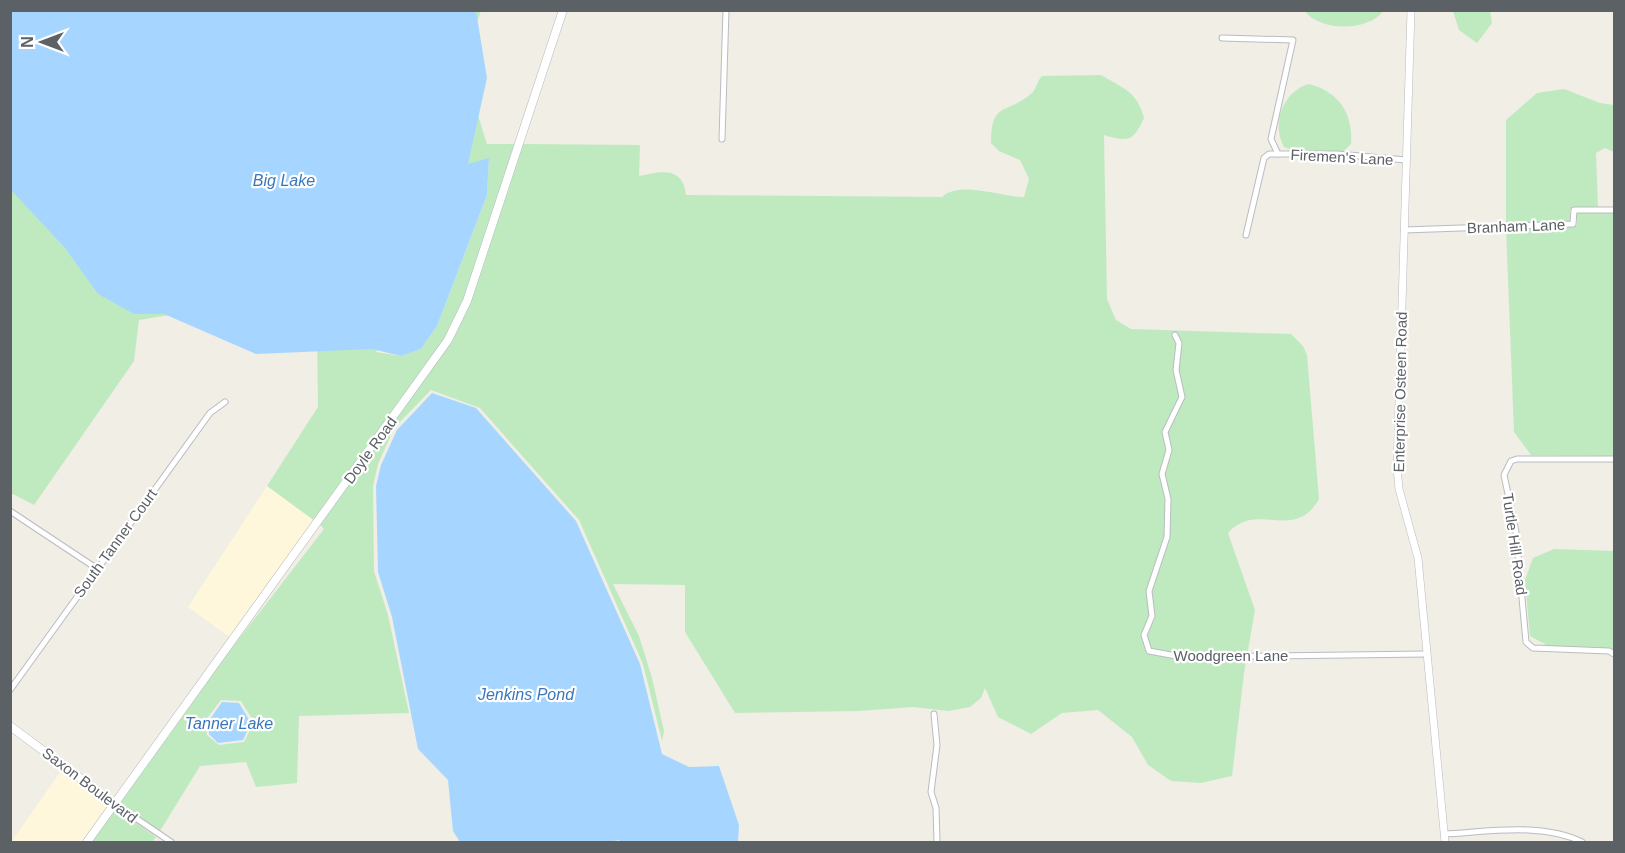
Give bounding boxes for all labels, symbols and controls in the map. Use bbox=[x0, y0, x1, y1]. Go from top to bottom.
north arrow bbox=[12, 12, 72, 72]
text: N bbox=[19, 36, 36, 48]
street label: Firemen's Lane bbox=[1290, 146, 1394, 168]
water label: Big Lake bbox=[253, 172, 315, 189]
street label: Branham Lane bbox=[1467, 216, 1565, 236]
street label: Enterprise Osteen Road bbox=[1390, 311, 1410, 473]
street label: Doyle Road bbox=[340, 413, 400, 487]
street label: South Tanner Court bbox=[70, 485, 161, 601]
street label: Turtle Hill Road bbox=[1499, 492, 1531, 596]
street label: Woodgreen Lane bbox=[1174, 647, 1288, 664]
water label: Jenkins Pond bbox=[477, 686, 575, 703]
water label: Tanner Lake bbox=[185, 715, 273, 732]
street label: Saxon Boulevard bbox=[39, 744, 141, 826]

